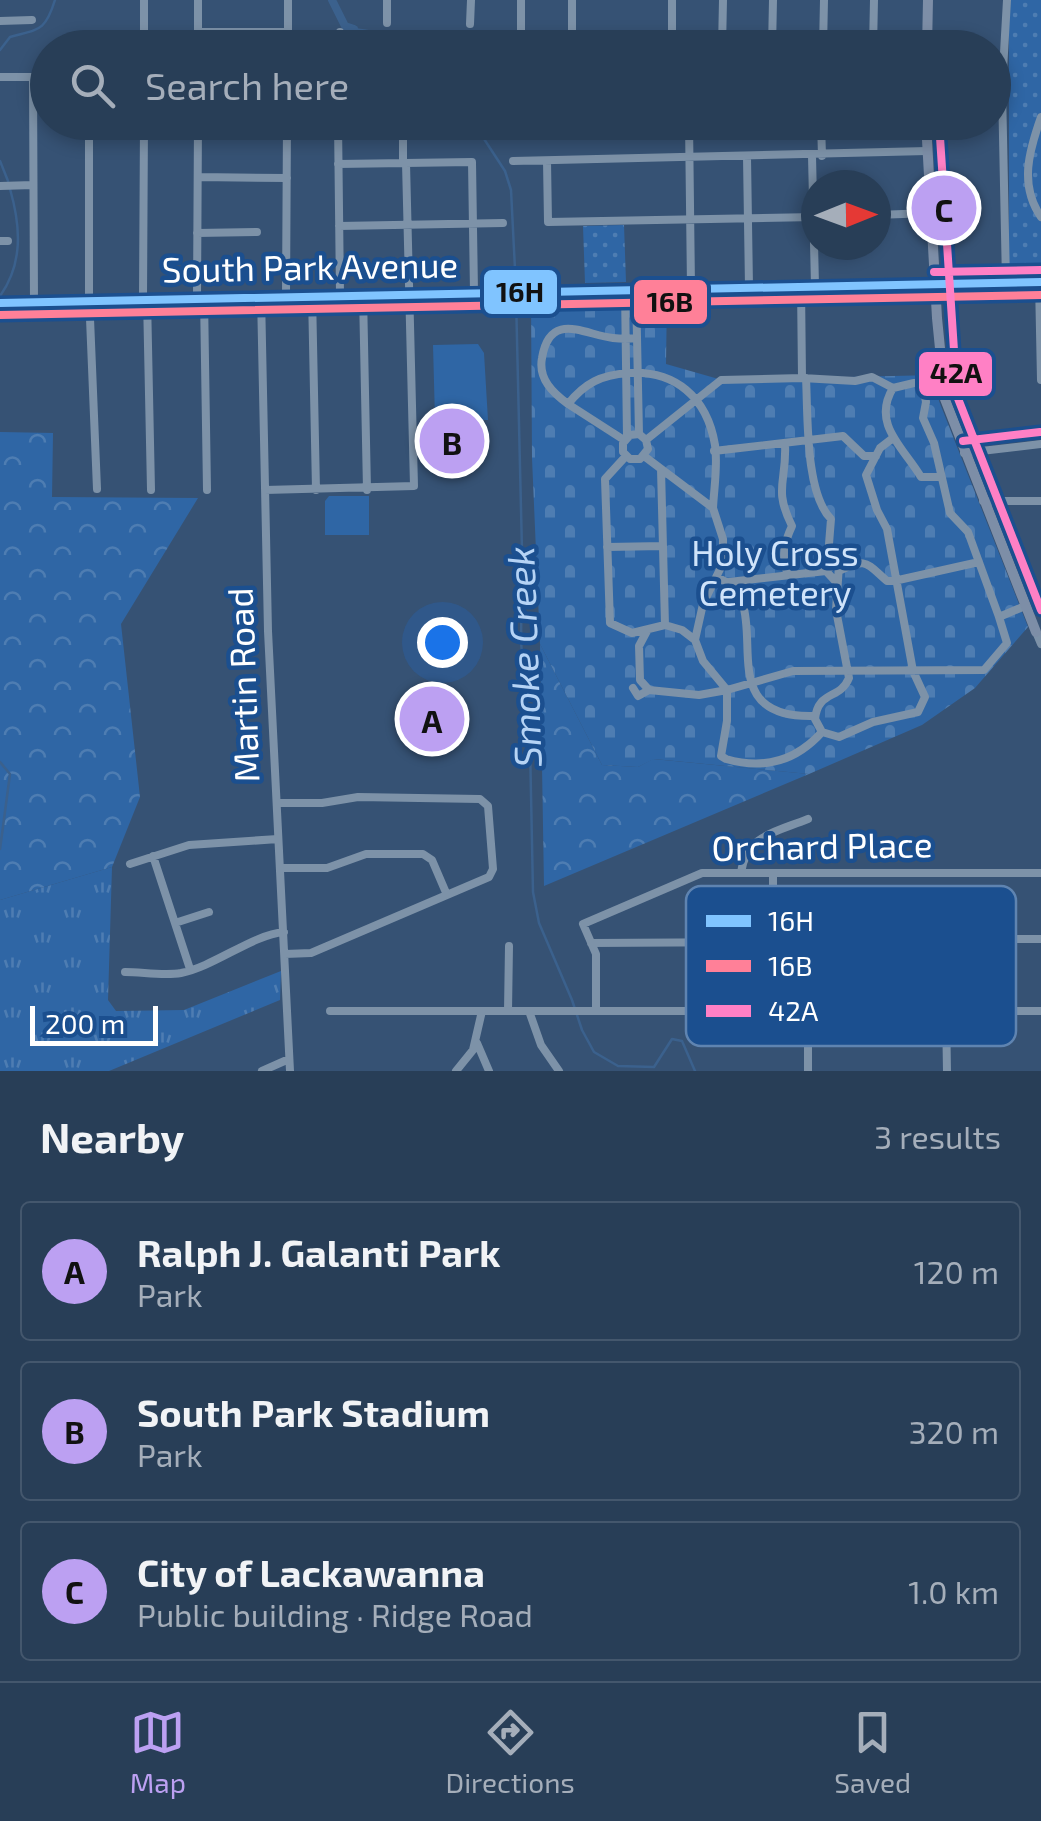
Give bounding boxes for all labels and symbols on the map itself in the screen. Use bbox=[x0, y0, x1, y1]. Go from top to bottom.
north arrow bbox=[801, 170, 891, 260]
pin: C bbox=[912, 170, 976, 246]
street label: South Park Avenue bbox=[161, 242, 459, 290]
line badge: 16H bbox=[482, 268, 559, 316]
text: 16H bbox=[496, 274, 544, 308]
line badge: 16B bbox=[632, 278, 709, 326]
text: 16B bbox=[647, 284, 693, 318]
line badge: 42A bbox=[917, 350, 994, 398]
text: 42A bbox=[930, 355, 983, 389]
pin: B bbox=[420, 404, 484, 478]
park label: Holy Cross Cemetery bbox=[691, 531, 859, 613]
water label: Smoke Creek bbox=[496, 546, 550, 768]
street label: Martin Road bbox=[218, 587, 266, 783]
your location bbox=[417, 617, 468, 668]
pin: A bbox=[400, 682, 464, 756]
street label: Orchard Place bbox=[711, 822, 933, 868]
legend bbox=[686, 886, 1016, 1046]
text: 16H bbox=[768, 903, 814, 937]
text: 16B bbox=[768, 948, 813, 982]
text: 42A bbox=[768, 993, 819, 1027]
scale bar bbox=[30, 1001, 158, 1046]

